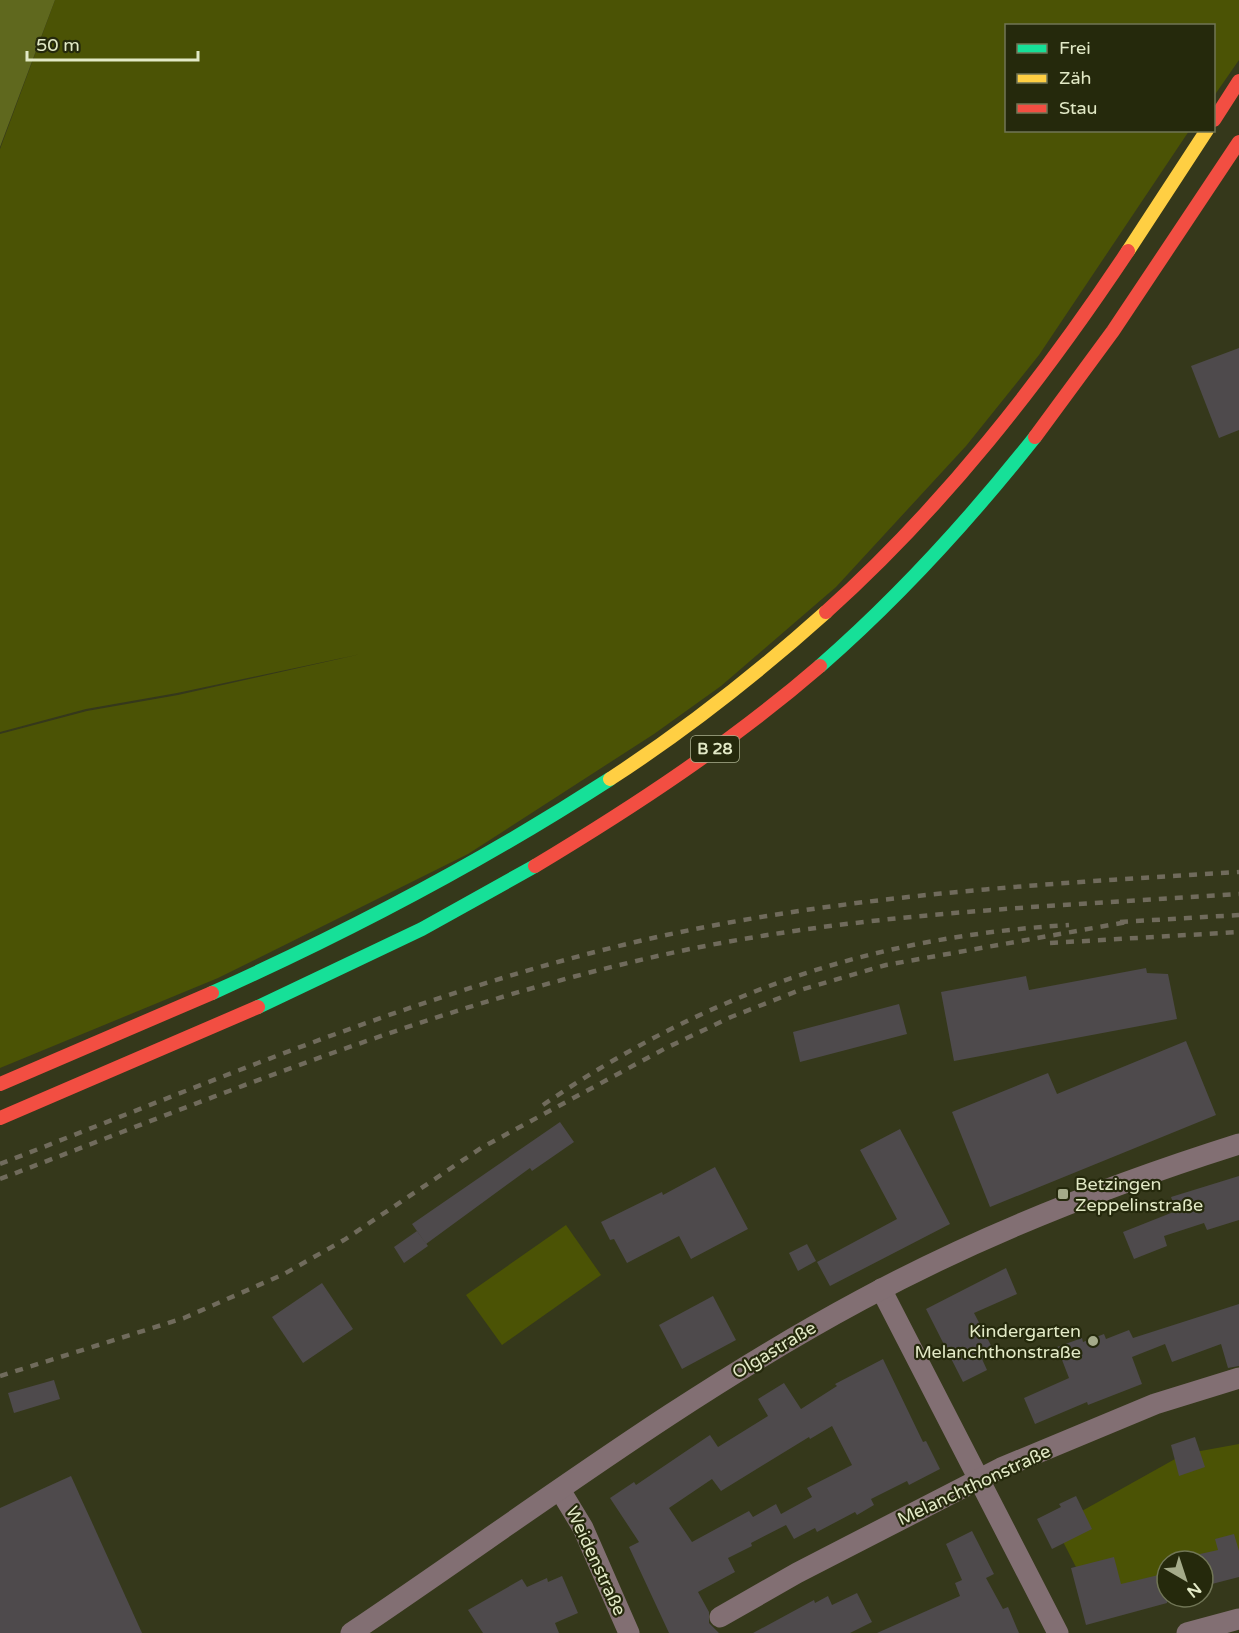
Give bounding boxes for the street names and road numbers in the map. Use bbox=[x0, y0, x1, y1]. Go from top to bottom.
road number: B 28 bbox=[691, 736, 739, 762]
street label: Olgastraße bbox=[728, 1316, 820, 1384]
street label: Melanchthonstraße bbox=[894, 1440, 1054, 1530]
street label: Weidenstraße bbox=[561, 1503, 631, 1619]

